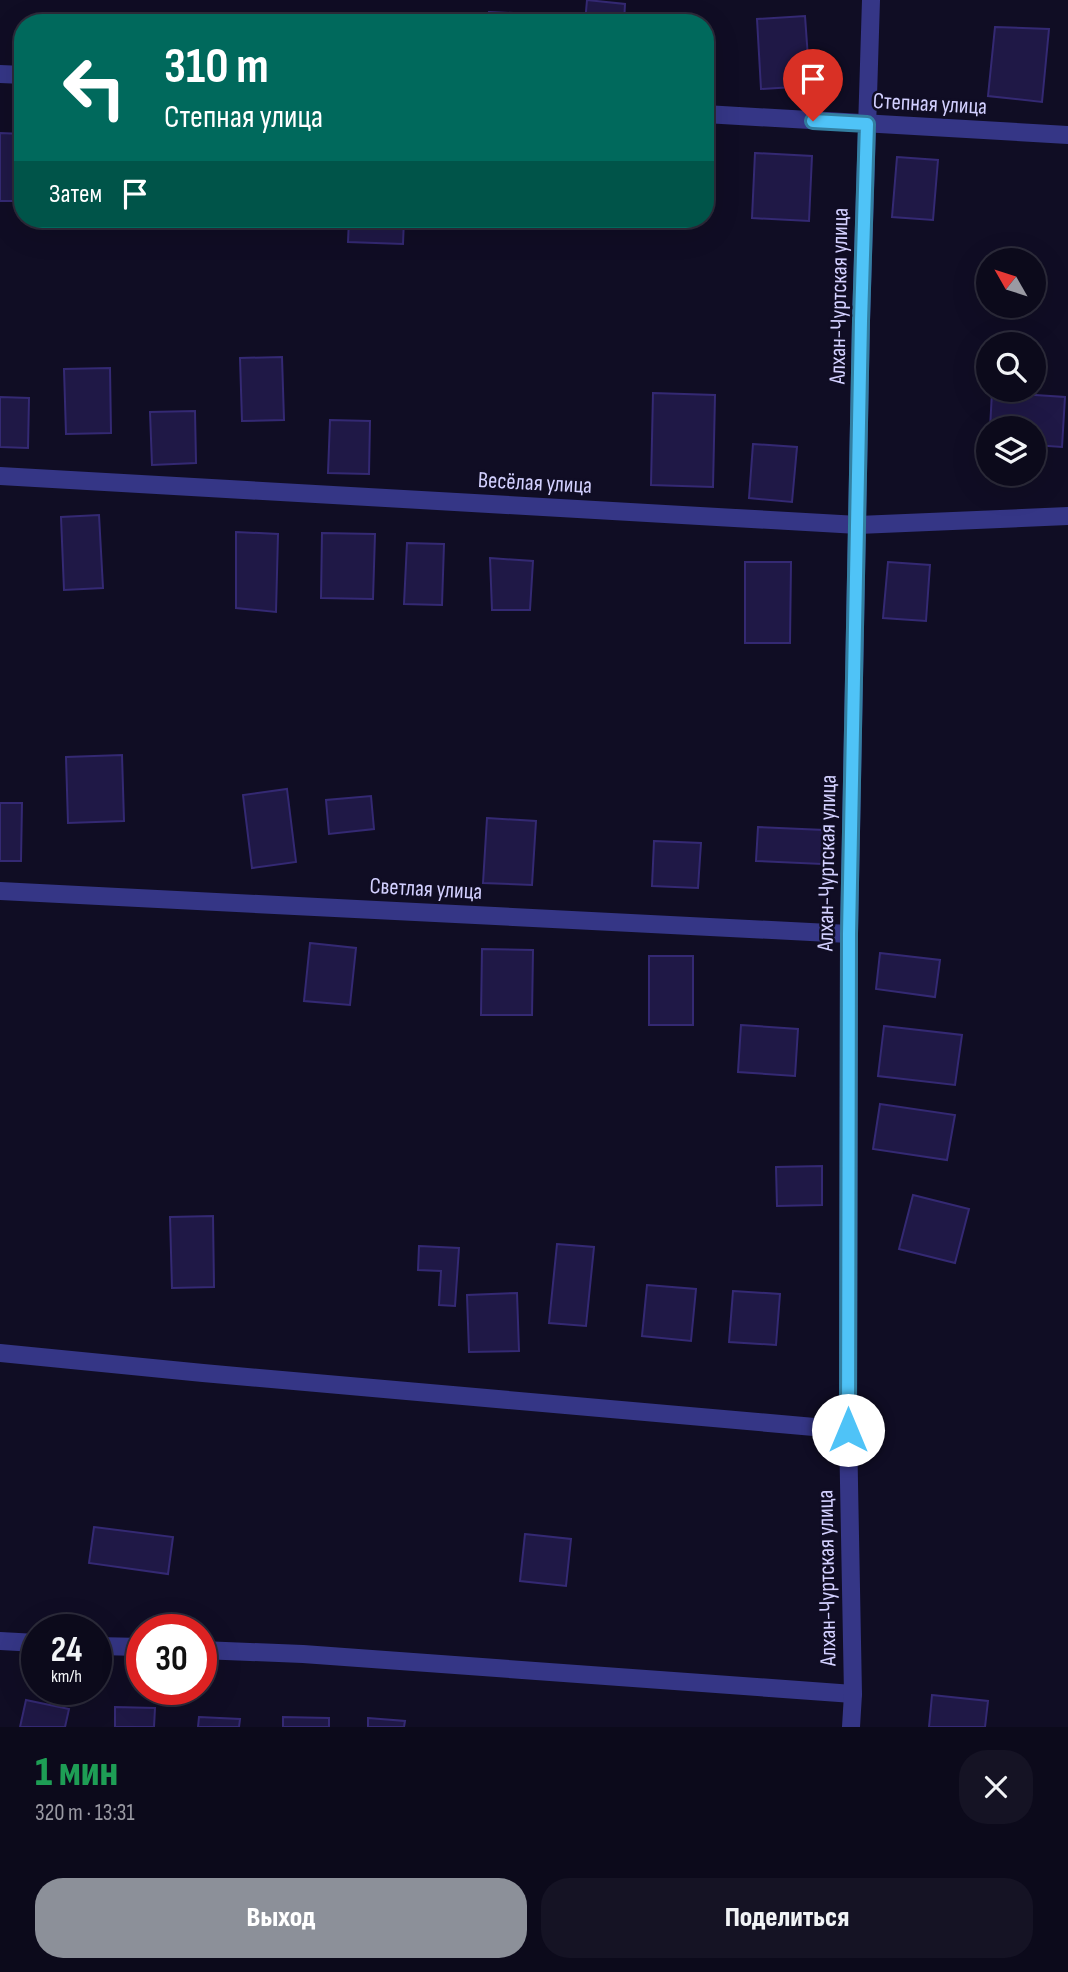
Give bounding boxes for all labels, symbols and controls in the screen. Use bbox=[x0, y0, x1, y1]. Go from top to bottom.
text: 310 m bbox=[164, 38, 269, 97]
icon: left bbox=[49, 42, 140, 133]
pin bbox=[783, 49, 843, 121]
icon: arrive bbox=[794, 60, 832, 98]
street label: Степная улица bbox=[872, 87, 988, 121]
text: Степная улица bbox=[164, 98, 323, 137]
icon: arrive bbox=[116, 175, 154, 213]
text: Затем bbox=[49, 179, 102, 210]
street label: Алхан-Чуртская улица bbox=[823, 208, 855, 385]
north arrow bbox=[976, 248, 1046, 318]
map controls bbox=[976, 248, 1046, 486]
button: search bbox=[976, 332, 1046, 402]
button: layers bbox=[976, 416, 1046, 486]
street label: Весёлая улица bbox=[477, 466, 593, 500]
street label: Алхан-Чуртская улица bbox=[811, 775, 843, 952]
street label: Светлая улица bbox=[369, 872, 483, 906]
position arrow bbox=[811, 1393, 885, 1467]
street label: Алхан-Чуртская улица bbox=[811, 1490, 843, 1667]
speed limit sign: 30 bbox=[126, 1614, 217, 1705]
text: 24 bbox=[51, 1629, 82, 1672]
text: km/h bbox=[51, 1666, 82, 1687]
text: 1 мин bbox=[35, 1747, 118, 1798]
button: close bbox=[959, 1750, 1033, 1824]
text: 320 m · 13:31 bbox=[35, 1799, 134, 1827]
button: Выход bbox=[35, 1878, 527, 1958]
button: Поделиться bbox=[541, 1878, 1033, 1958]

